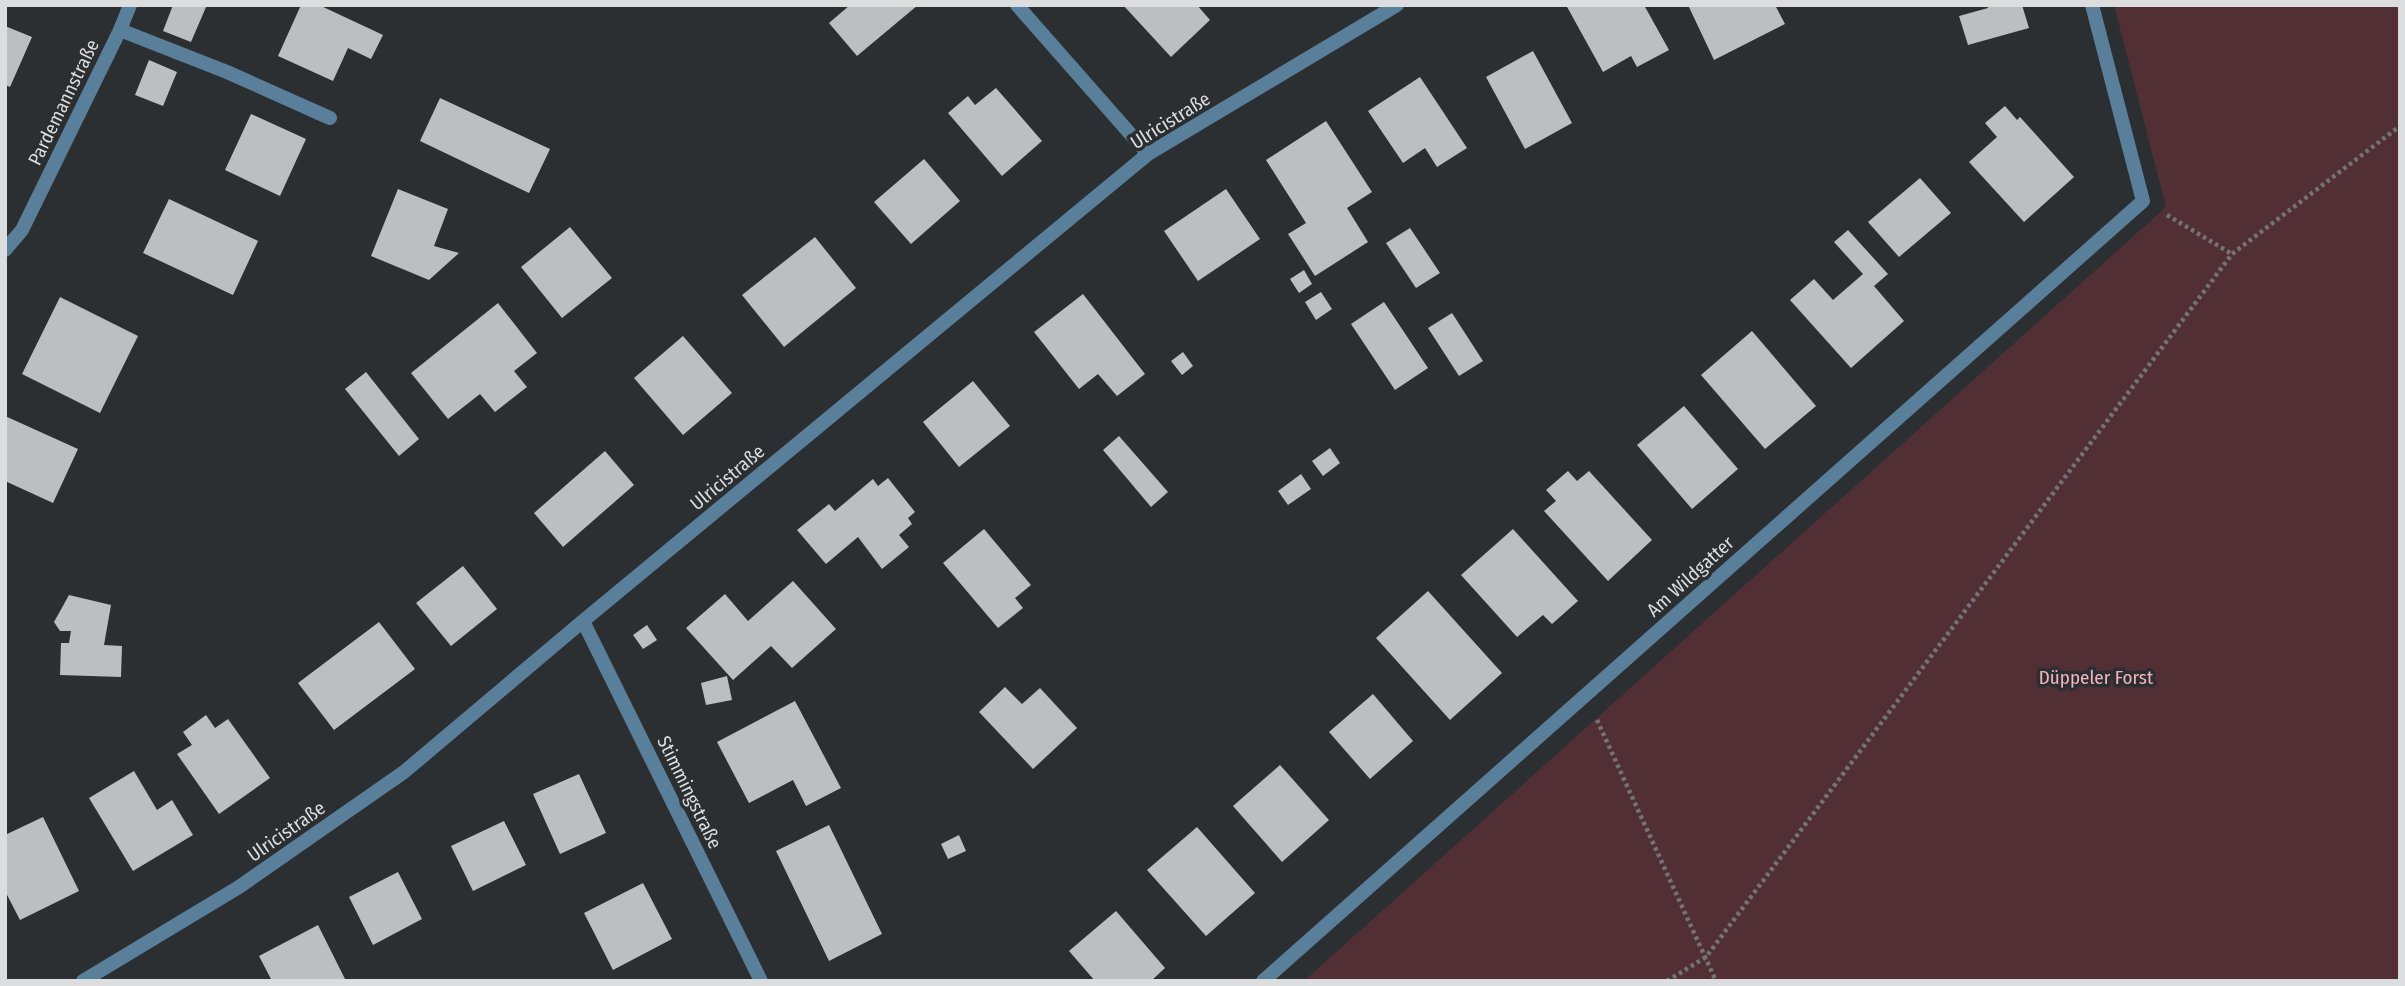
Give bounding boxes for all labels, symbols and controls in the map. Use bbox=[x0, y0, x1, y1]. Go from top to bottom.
street label: Pardemannstraße bbox=[23, 36, 104, 169]
street label: Ulricistraße bbox=[1126, 87, 1214, 154]
street label: Ulricistraße bbox=[686, 440, 769, 515]
street label: Am Wildgatter bbox=[1642, 531, 1739, 621]
park label: Düppeler Forst bbox=[2039, 666, 2154, 689]
street label: Stimmingstraße bbox=[652, 732, 727, 852]
street label: Ulricistraße bbox=[243, 796, 330, 867]

